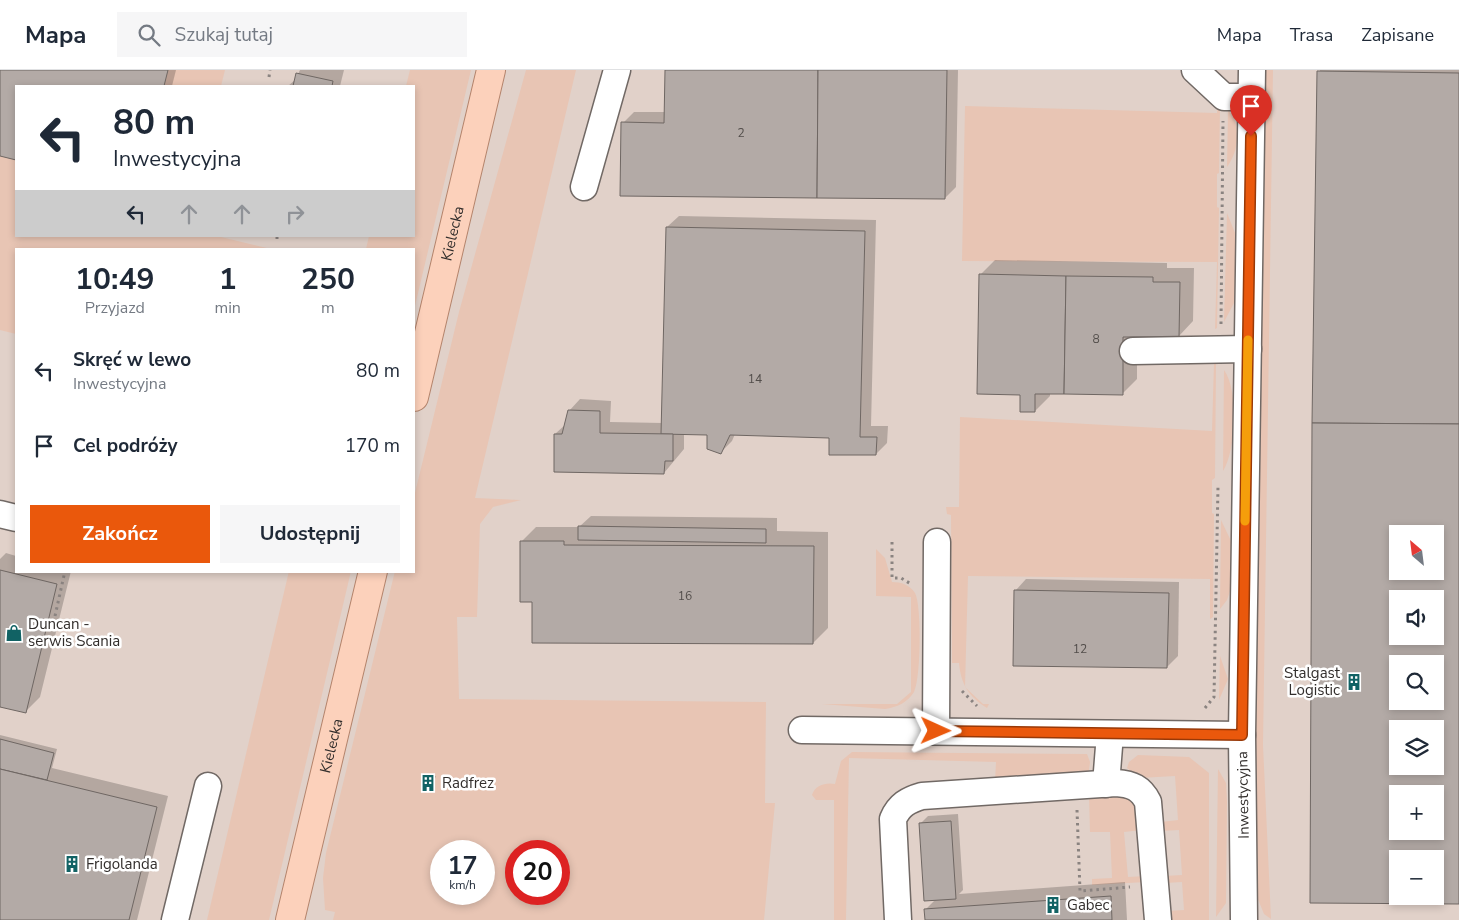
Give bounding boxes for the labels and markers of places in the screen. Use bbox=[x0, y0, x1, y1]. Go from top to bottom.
pin bbox=[1230, 85, 1272, 136]
place label: Duncan - serwis Scania bbox=[28, 614, 120, 651]
shop icon: Duncan - serwis Scania bbox=[4, 623, 24, 643]
place label: Stalgast Logistic bbox=[1284, 663, 1341, 700]
building icon: Stalgast Logistic bbox=[1344, 672, 1364, 692]
building icon: Radfrez bbox=[418, 773, 438, 793]
place label: Radfrez bbox=[442, 773, 494, 793]
building icon: Frigolanda bbox=[62, 854, 82, 874]
place label: Frigolanda bbox=[86, 854, 158, 874]
building icon: Gabec bbox=[1043, 895, 1063, 915]
place label: Gabec bbox=[1067, 895, 1110, 915]

